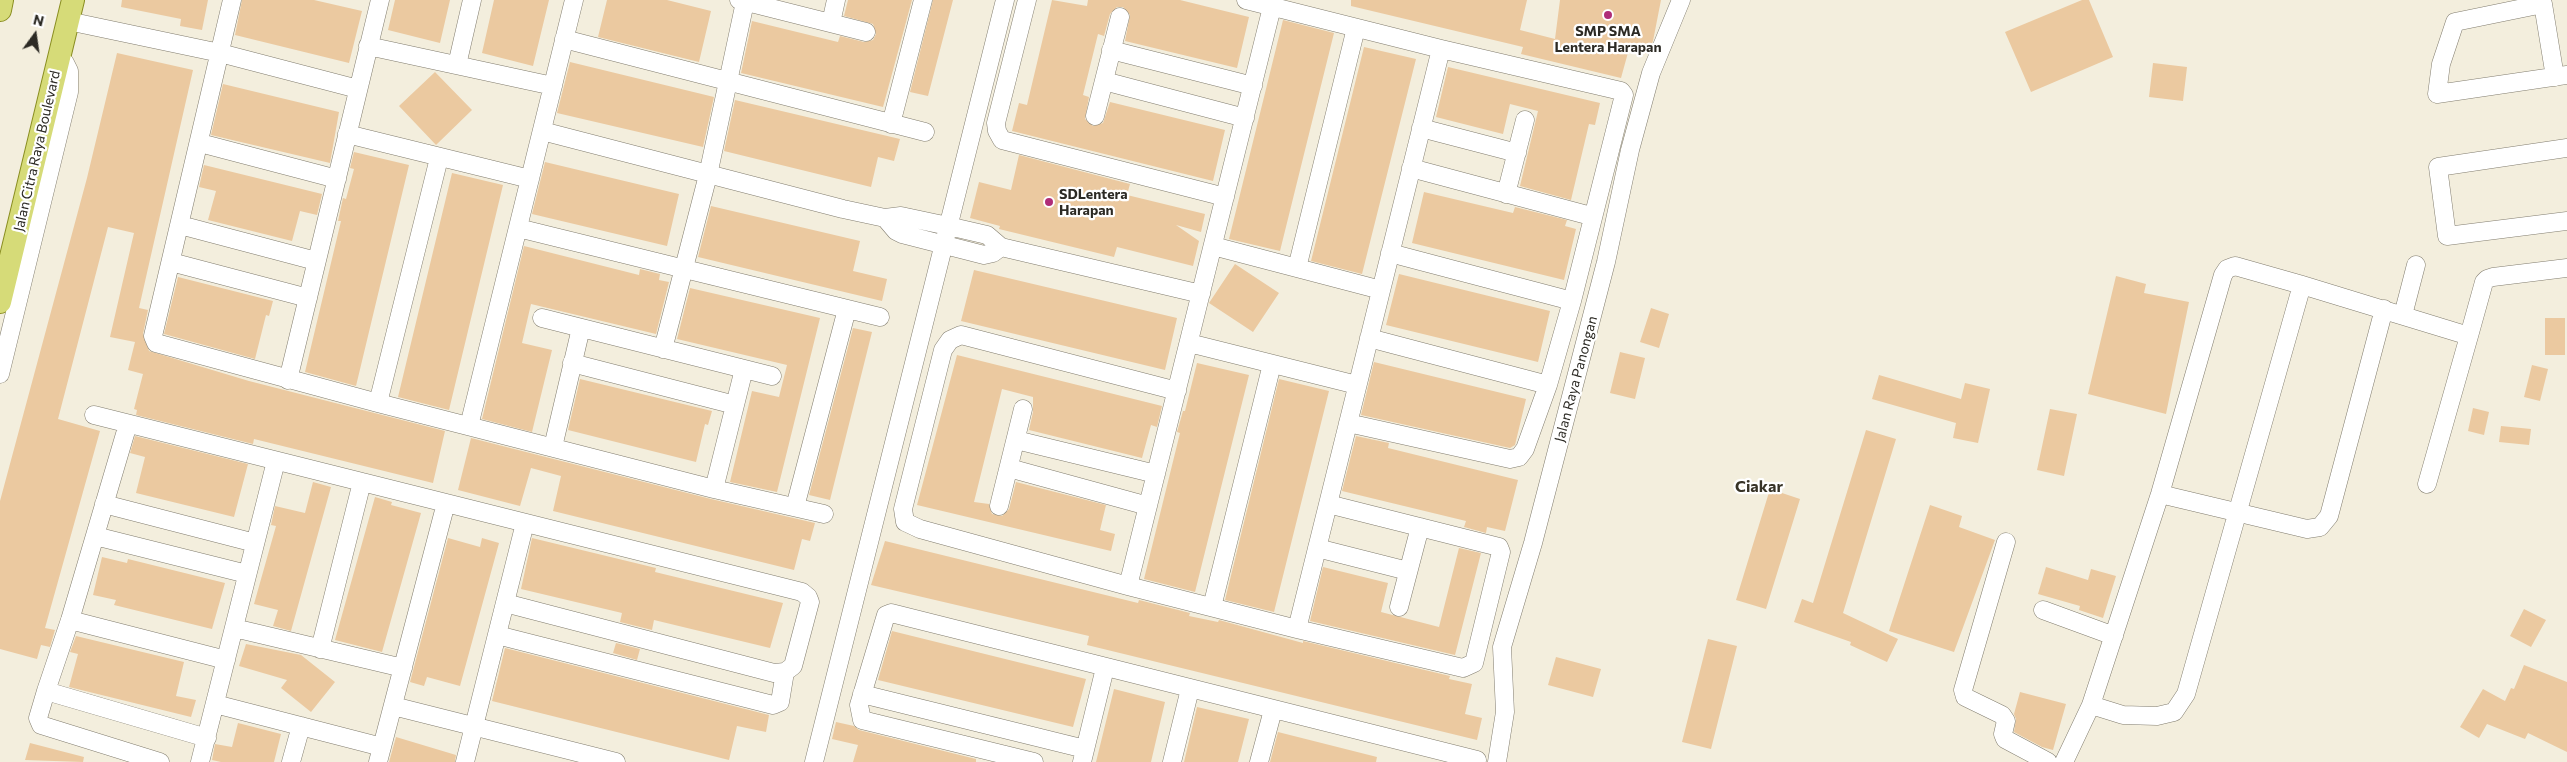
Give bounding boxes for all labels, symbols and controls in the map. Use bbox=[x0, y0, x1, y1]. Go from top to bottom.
marker: SMP SMA Lentera Harapan bbox=[1602, 9, 1614, 21]
north arrow bbox=[10, 10, 60, 60]
text: N bbox=[32, 10, 46, 29]
place label: SMP SMA Lentera Harapan bbox=[1554, 23, 1662, 56]
street label: Jalan Citra Raya Boulevard bbox=[10, 69, 64, 233]
place label: SDLentera Harapan bbox=[1059, 186, 1128, 218]
marker: SDLentera Harapan bbox=[1043, 196, 1055, 208]
street label: Jalan Raya Panongan bbox=[1551, 314, 1601, 444]
district label: Ciakar bbox=[1735, 477, 1783, 497]

